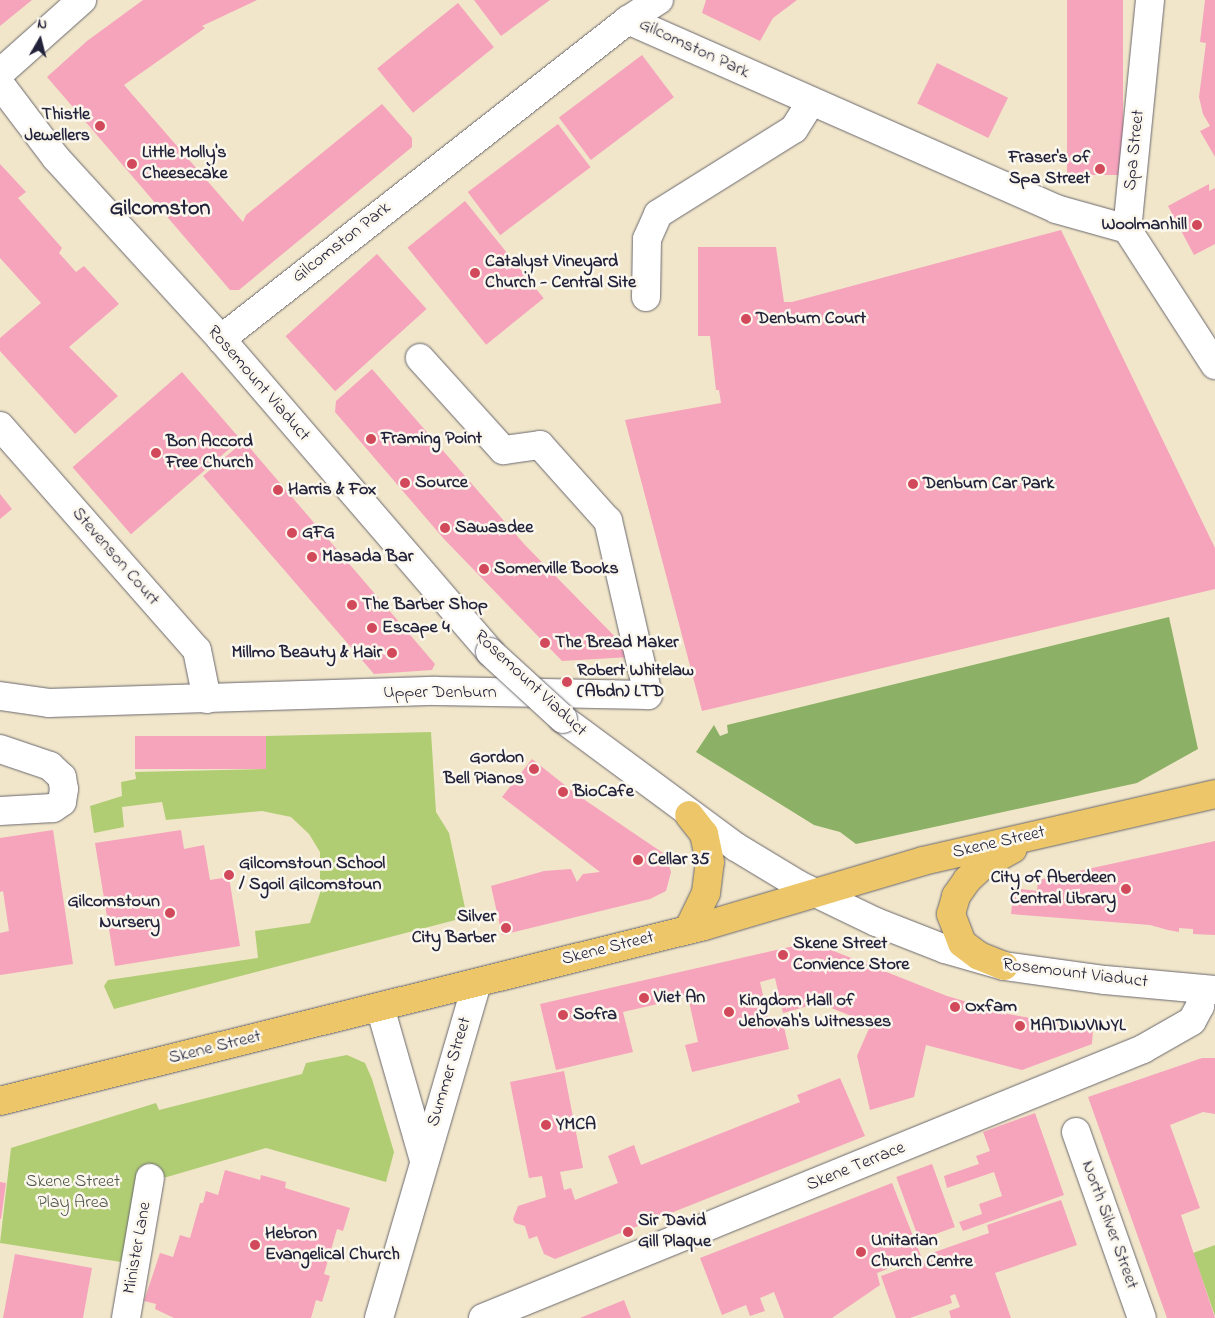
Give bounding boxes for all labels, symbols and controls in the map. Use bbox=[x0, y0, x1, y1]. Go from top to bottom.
text: N bbox=[36, 14, 48, 36]
street label: Gilcomston Park bbox=[635, 14, 753, 84]
north arrow bbox=[15, 15, 65, 65]
place label: Thistle Jewellers bbox=[24, 105, 90, 148]
street label: Spa Street bbox=[1120, 109, 1150, 191]
marker: Thistle Jewellers bbox=[94, 120, 106, 132]
place label: Little Molly's Cheesecake bbox=[142, 143, 227, 186]
place label: Fraser's of Spa Street bbox=[1008, 148, 1090, 190]
marker: Little Molly's Cheesecake bbox=[126, 158, 138, 170]
marker: Fraser's of Spa Street bbox=[1094, 163, 1106, 175]
district label: Gilcomston bbox=[110, 197, 210, 223]
street label: Gilcomston Park bbox=[288, 198, 396, 288]
place label: Woolmanhill bbox=[1101, 214, 1187, 236]
marker: Woolmanhill bbox=[1191, 219, 1203, 231]
place label: Catalyst Vineyard Church - Central Site bbox=[485, 252, 636, 294]
marker: Catalyst Vineyard Church - Central Site bbox=[469, 267, 481, 279]
place label: Denburn Court bbox=[756, 308, 866, 330]
marker: Denburn Court bbox=[740, 313, 752, 325]
street label: Rosemount Viaduct bbox=[202, 322, 314, 446]
place label: Framing Point bbox=[381, 428, 482, 450]
place label: Bon Accord Free Church bbox=[166, 432, 253, 474]
marker: Framing Point bbox=[365, 433, 377, 445]
marker: Bon Accord Free Church bbox=[150, 447, 162, 459]
place label: Source bbox=[415, 472, 468, 494]
place label: Denburn Car Park bbox=[923, 473, 1054, 495]
marker: Source bbox=[399, 477, 411, 489]
marker: Denburn Car Park bbox=[907, 478, 919, 490]
place label: Harris & Fox bbox=[288, 479, 376, 501]
marker: Harris & Fox bbox=[272, 484, 284, 496]
street label: Stevenson Court bbox=[66, 503, 164, 611]
place label: Sawasdee bbox=[455, 517, 533, 539]
place label: GFG bbox=[302, 522, 335, 544]
marker: Sawasdee bbox=[439, 522, 451, 534]
marker: GFG bbox=[286, 527, 298, 539]
place label: Masada Bar bbox=[322, 546, 413, 568]
marker: Masada Bar bbox=[306, 551, 318, 563]
place label: Somerville Books bbox=[494, 558, 619, 580]
marker: Somerville Books bbox=[478, 563, 490, 575]
place label: The Barber Shop bbox=[362, 594, 488, 616]
marker: The Barber Shop bbox=[346, 599, 358, 611]
place label: Escape 4 bbox=[382, 617, 450, 639]
marker: Escape 4 bbox=[366, 622, 378, 634]
street label: Rosemount Viaduct bbox=[469, 626, 591, 742]
place label: The Bread Maker bbox=[555, 632, 679, 654]
marker: The Bread Maker bbox=[539, 637, 551, 649]
place label: Millmo Beauty & Hair bbox=[232, 642, 382, 664]
marker: Millmo Beauty & Hair bbox=[386, 647, 398, 659]
place label: Robert Whitelaw (Abdn) LTD bbox=[577, 661, 694, 704]
marker: Robert Whitelaw (Abdn) LTD bbox=[561, 676, 573, 688]
street label: Upper Denburn bbox=[383, 682, 497, 704]
place label: Gordon Bell Pianos bbox=[444, 748, 524, 791]
marker: Gordon Bell Pianos bbox=[528, 763, 540, 775]
place label: BioCafe bbox=[573, 781, 634, 803]
marker: BioCafe bbox=[557, 786, 569, 798]
street label: Skene Street bbox=[951, 822, 1047, 864]
place label: Cellar 35 bbox=[648, 849, 710, 871]
place label: Gilcomstoun School / Sgoil Gilcomstoun bbox=[239, 854, 385, 896]
marker: Cellar 35 bbox=[632, 854, 644, 866]
place label: City of Aberdeen Central Library bbox=[991, 868, 1116, 911]
marker: Gilcomstoun School / Sgoil Gilcomstoun bbox=[223, 869, 235, 881]
marker: City of Aberdeen Central Library bbox=[1120, 883, 1132, 895]
place label: Gilcomstoun Nursery bbox=[67, 892, 160, 934]
marker: Gilcomstoun Nursery bbox=[164, 907, 176, 919]
place label: Silver City Barber bbox=[412, 907, 496, 950]
marker: Silver City Barber bbox=[500, 922, 512, 934]
street label: Skene Street bbox=[560, 927, 656, 971]
place label: Skene Street Convience Store bbox=[793, 934, 909, 976]
marker: Skene Street Convience Store bbox=[777, 949, 789, 961]
street label: Rosemount Viaduct bbox=[1001, 954, 1149, 994]
place label: Viet An bbox=[654, 987, 705, 1009]
place label: Kingdom Hall of Jehovah's Witnesses bbox=[739, 991, 891, 1034]
marker: Viet An bbox=[638, 992, 650, 1004]
place label: Oxfam bbox=[965, 996, 1017, 1018]
marker: Oxfam bbox=[949, 1001, 961, 1013]
place label: Sofra bbox=[573, 1004, 617, 1026]
marker: Kingdom Hall of Jehovah's Witnesses bbox=[723, 1006, 735, 1018]
marker: Sofra bbox=[557, 1009, 569, 1021]
street label: Summer Street bbox=[423, 1015, 477, 1129]
place label: MAIDINVINYL bbox=[1030, 1015, 1126, 1037]
marker: MAIDINVINYL bbox=[1014, 1020, 1026, 1032]
street label: Skene Street bbox=[167, 1026, 263, 1070]
place label: YMCA bbox=[556, 1114, 596, 1136]
marker: YMCA bbox=[540, 1119, 552, 1131]
street label: Skene Terrace bbox=[804, 1137, 908, 1197]
street label: North Silver Street bbox=[1076, 1158, 1142, 1292]
park label: Skene Street Play Area bbox=[26, 1172, 120, 1214]
street label: Minister Lane bbox=[119, 1200, 157, 1296]
place label: Sir David Gill Plaque bbox=[638, 1211, 711, 1254]
place label: Hebron Evangelical Church bbox=[265, 1224, 400, 1266]
marker: Sir David Gill Plaque bbox=[622, 1226, 634, 1238]
place label: Unitarian Church Centre bbox=[871, 1231, 973, 1274]
marker: Hebron Evangelical Church bbox=[249, 1239, 261, 1251]
marker: Unitarian Church Centre bbox=[855, 1246, 867, 1258]

